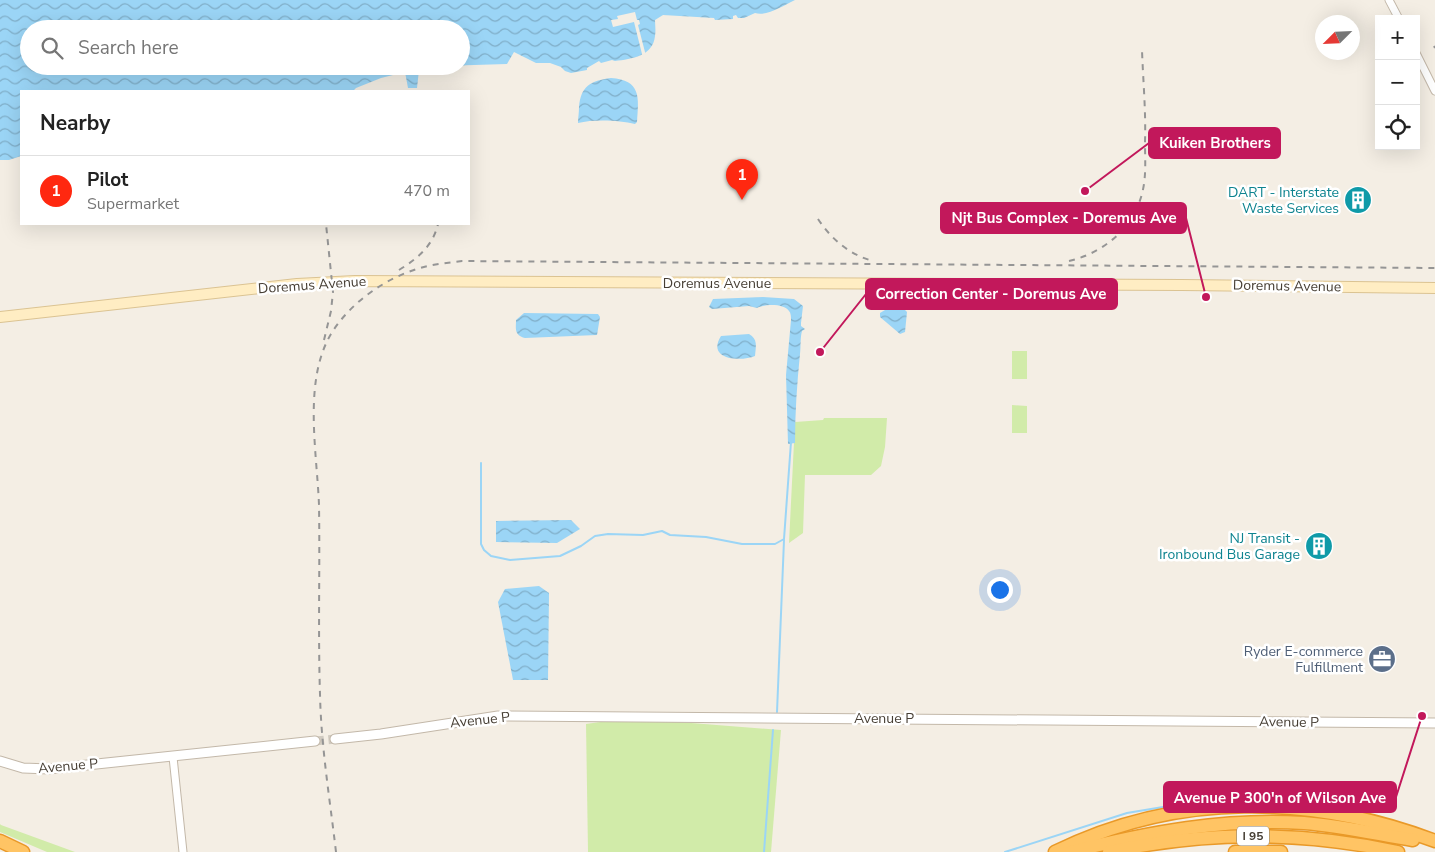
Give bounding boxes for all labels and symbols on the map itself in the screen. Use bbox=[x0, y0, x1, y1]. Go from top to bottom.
north arrow bbox=[1315, 15, 1360, 60]
callout: Kuiken Brothers bbox=[1149, 128, 1280, 158]
text: Kuiken Brothers bbox=[1159, 133, 1271, 153]
pin: 1 bbox=[726, 159, 758, 200]
place label: DART - Interstate Waste Services bbox=[1228, 183, 1339, 218]
building icon: DART - Interstate Waste Services bbox=[1343, 185, 1373, 215]
callout: Njt Bus Complex - Doremus Ave bbox=[941, 203, 1186, 233]
text: Njt Bus Complex - Doremus Ave bbox=[951, 208, 1177, 228]
street label: Doremus Avenue bbox=[257, 272, 367, 298]
street label: Doremus Avenue bbox=[663, 274, 771, 293]
street label: Doremus Avenue bbox=[1233, 276, 1341, 296]
callout: Correction Center - Doremus Ave bbox=[866, 279, 1117, 309]
text: Correction Center - Doremus Ave bbox=[876, 284, 1106, 304]
place label: NJ Transit - Ironbound Bus Garage bbox=[1159, 529, 1300, 564]
building icon: NJ Transit - Ironbound Bus Garage bbox=[1304, 531, 1334, 561]
your location bbox=[987, 577, 1013, 603]
place label: Ryder E-commerce Fulfillment bbox=[1244, 642, 1363, 677]
office icon: Ryder E-commerce Fulfillment bbox=[1367, 644, 1397, 674]
street label: Avenue P bbox=[449, 707, 511, 733]
street label: Avenue P bbox=[854, 709, 914, 728]
street label: Avenue P bbox=[1259, 712, 1319, 732]
street label: Avenue P bbox=[37, 754, 99, 778]
callout: Avenue P 300'n of Wilson Ave bbox=[1164, 782, 1396, 812]
text: Avenue P 300'n of Wilson Ave bbox=[1174, 788, 1386, 808]
road number: I 95 bbox=[1237, 826, 1269, 846]

